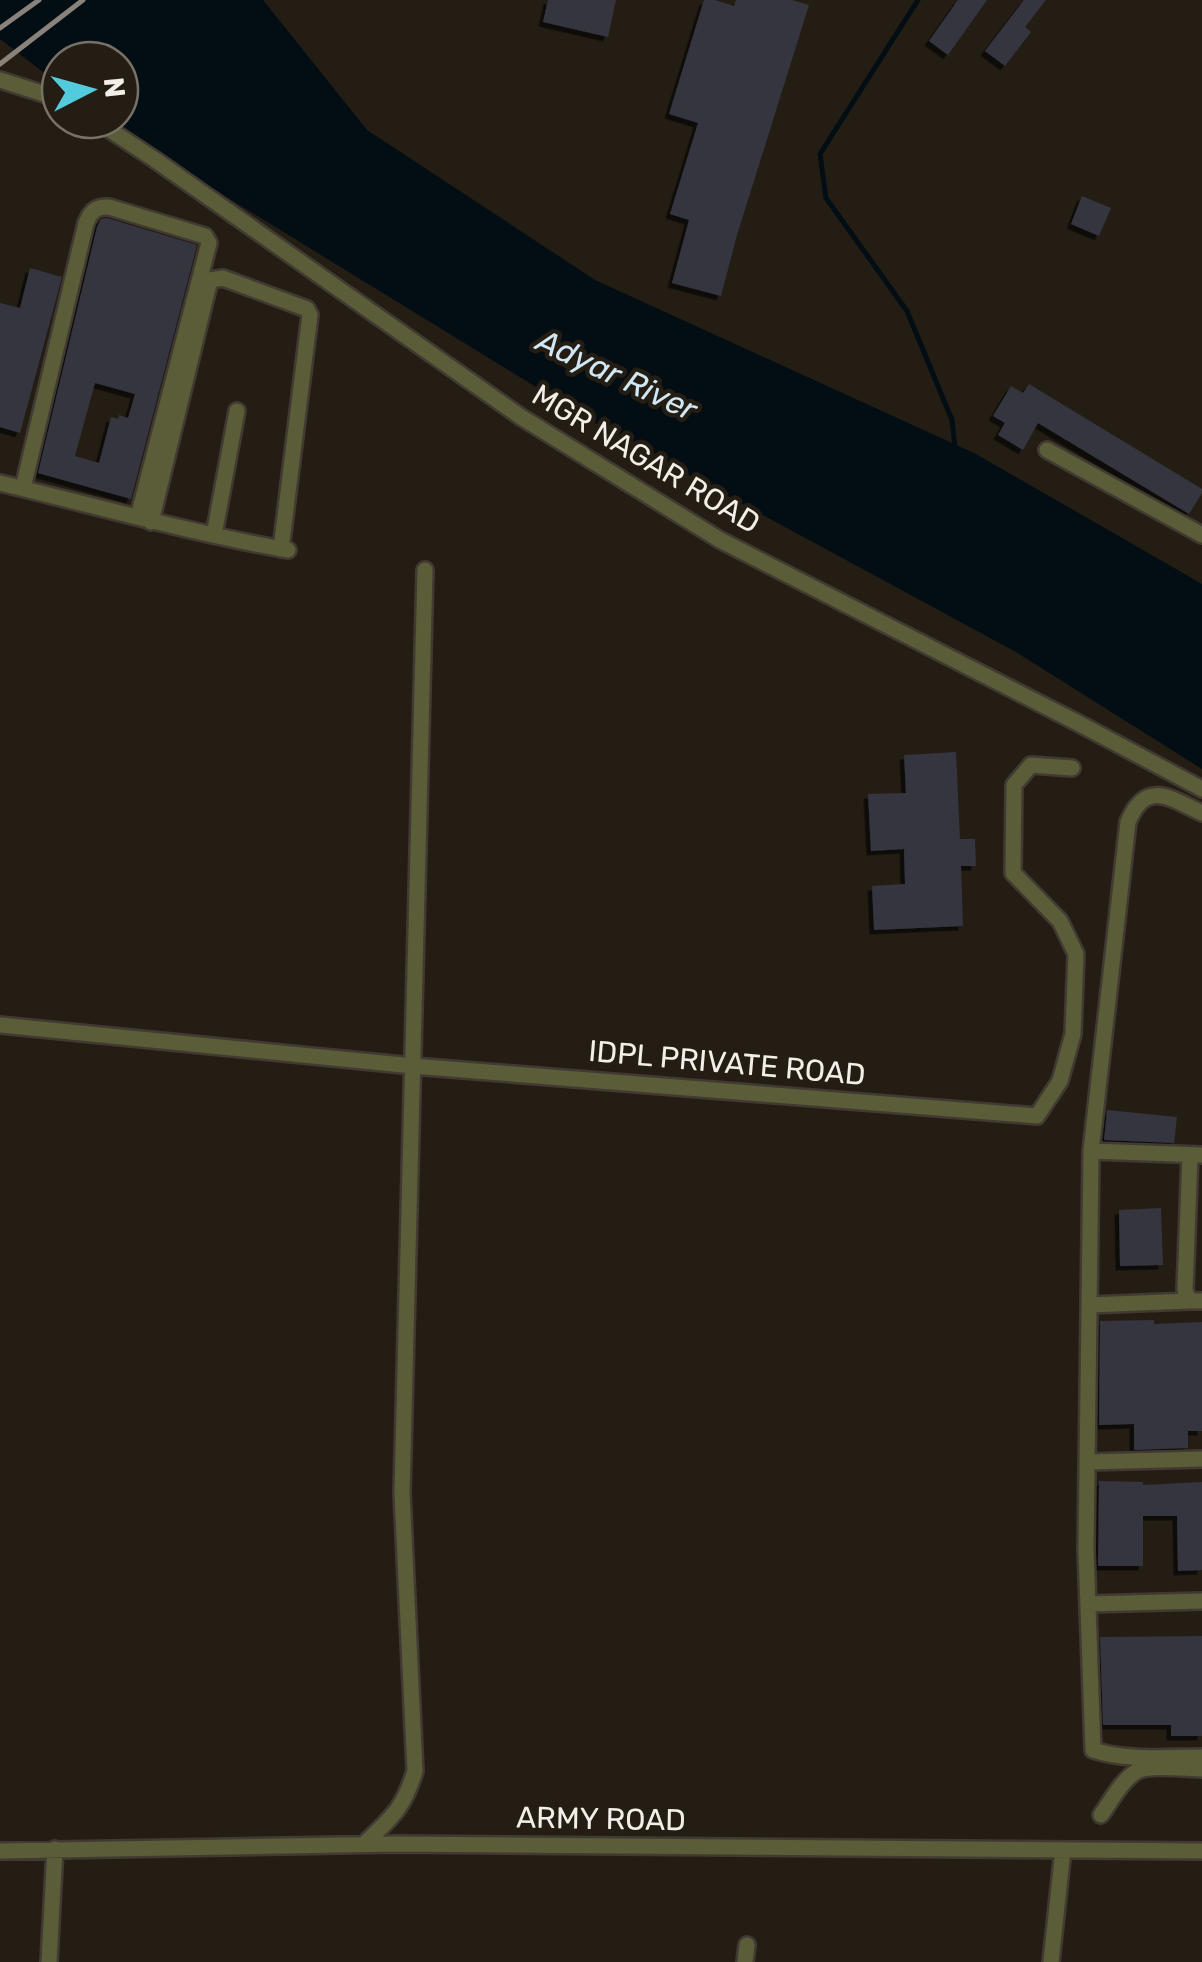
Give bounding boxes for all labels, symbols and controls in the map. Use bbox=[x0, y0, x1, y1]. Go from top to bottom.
north arrow bbox=[40, 40, 140, 140]
text: N bbox=[97, 76, 132, 99]
water label: Adyar River bbox=[529, 321, 705, 429]
street label: MGR NAGAR ROAD bbox=[526, 377, 766, 541]
street label: IDPL PRIVATE ROAD bbox=[587, 1033, 867, 1093]
street label: ARMY ROAD bbox=[516, 1800, 686, 1838]

